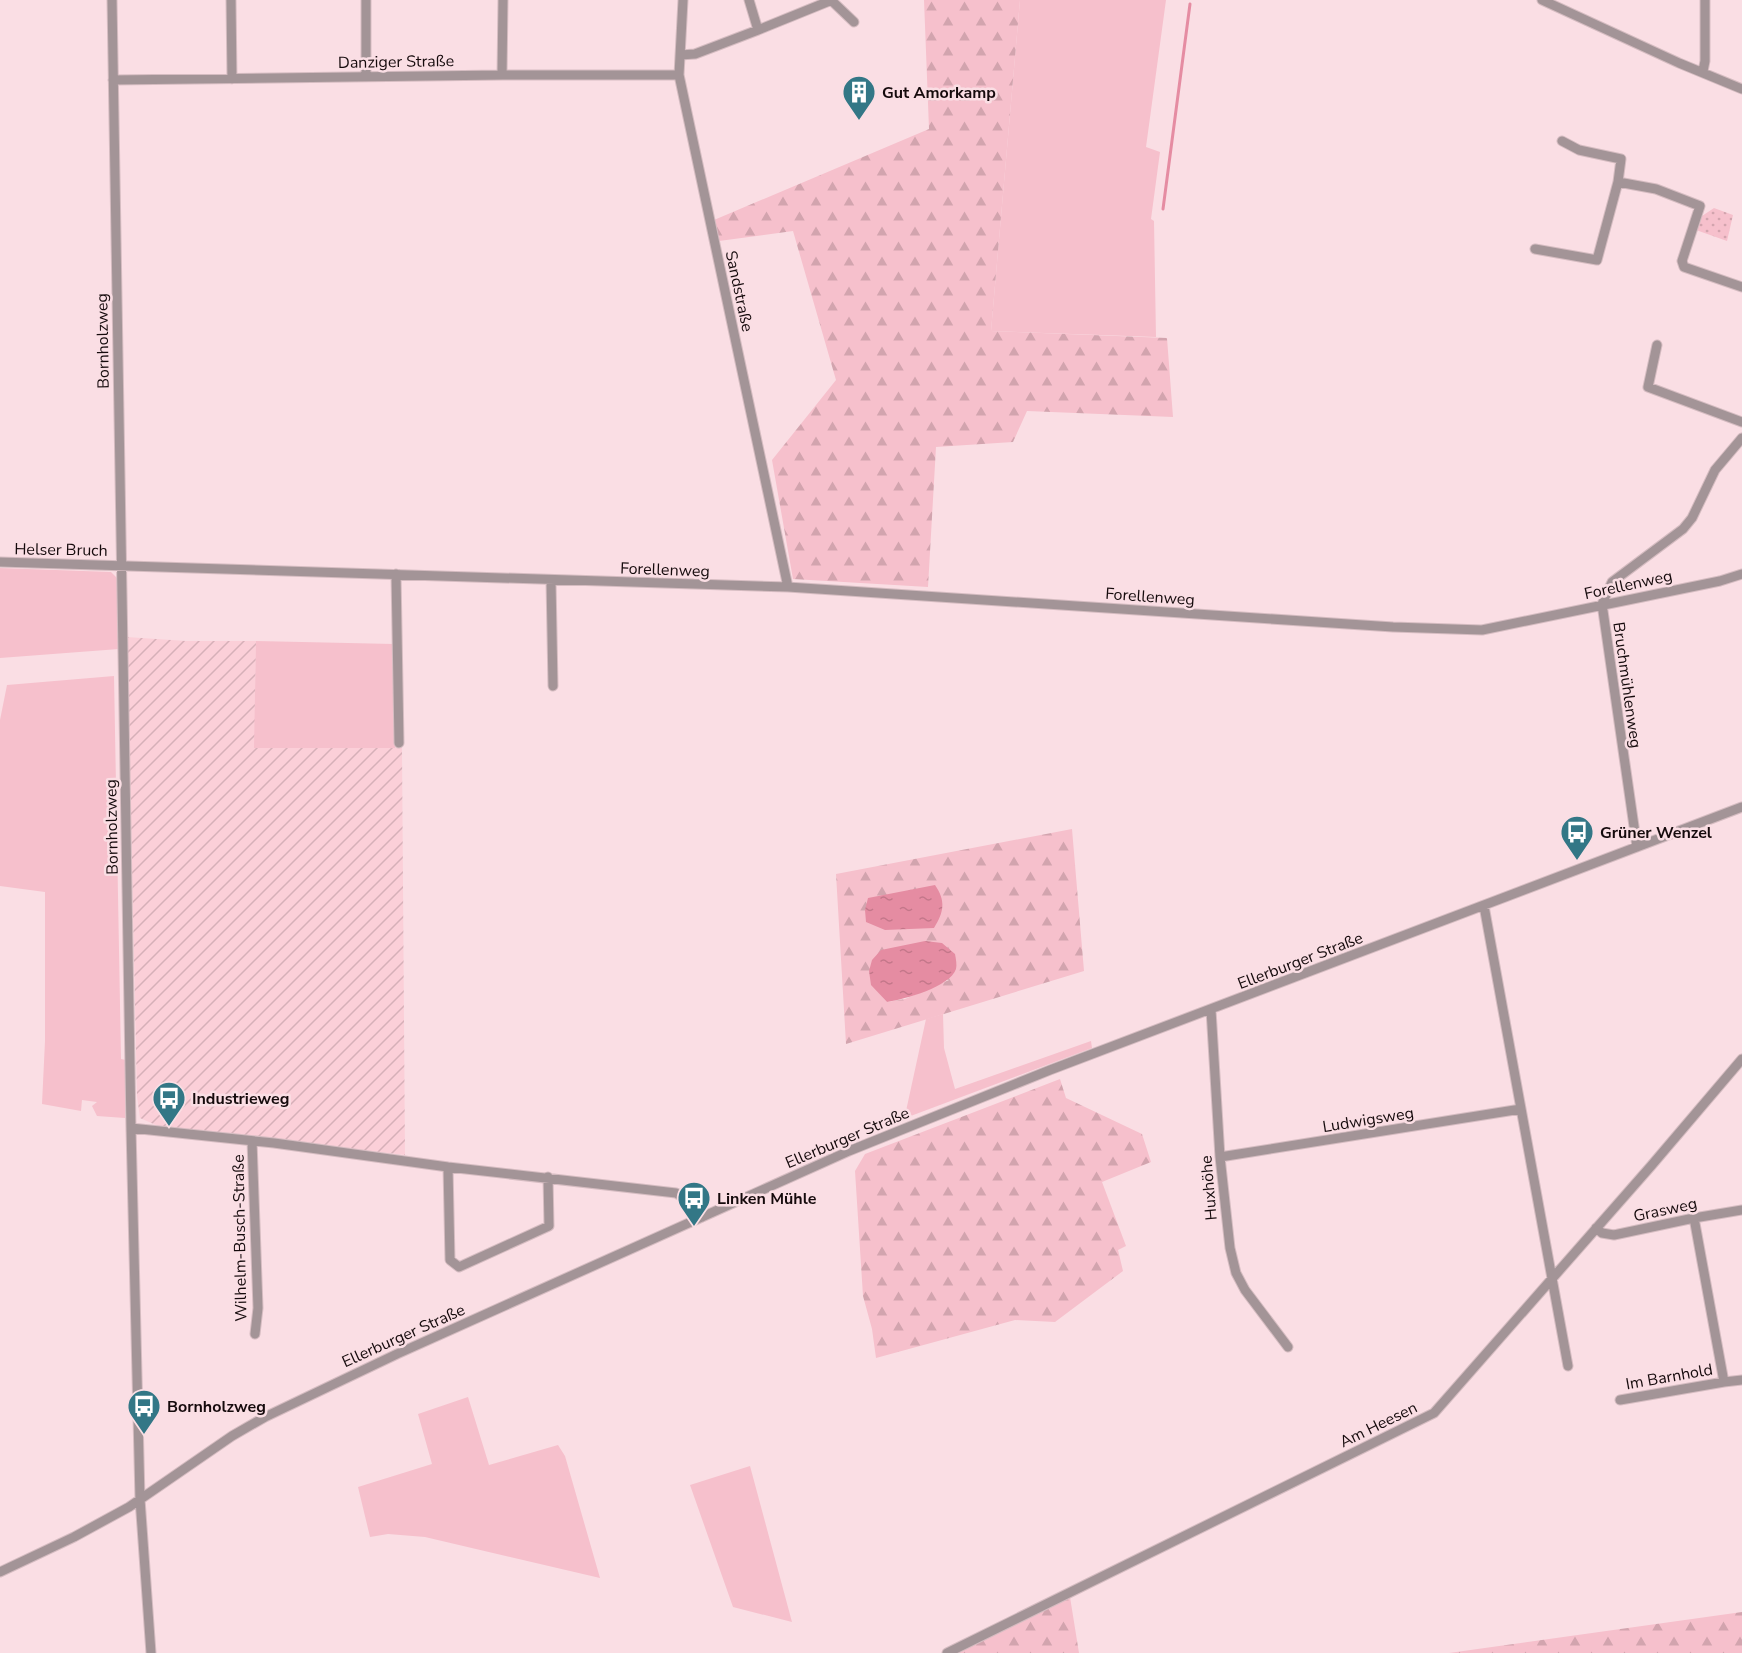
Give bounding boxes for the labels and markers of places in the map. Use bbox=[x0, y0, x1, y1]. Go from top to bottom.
building icon: Gut Amorkamp bbox=[841, 74, 877, 121]
place label: Gut Amorkamp bbox=[882, 82, 996, 104]
bus stop icon: Grüner Wenzel bbox=[1559, 814, 1595, 861]
place label: Grüner Wenzel bbox=[1600, 822, 1712, 844]
bus stop icon: Industrieweg bbox=[151, 1080, 187, 1127]
place label: Industrieweg bbox=[192, 1088, 289, 1110]
bus stop icon: Linken Mühle bbox=[676, 1180, 712, 1227]
place label: Linken Mühle bbox=[717, 1188, 817, 1210]
bus stop icon: Bornholzweg bbox=[126, 1388, 162, 1435]
place label: Bornholzweg bbox=[167, 1396, 266, 1418]

